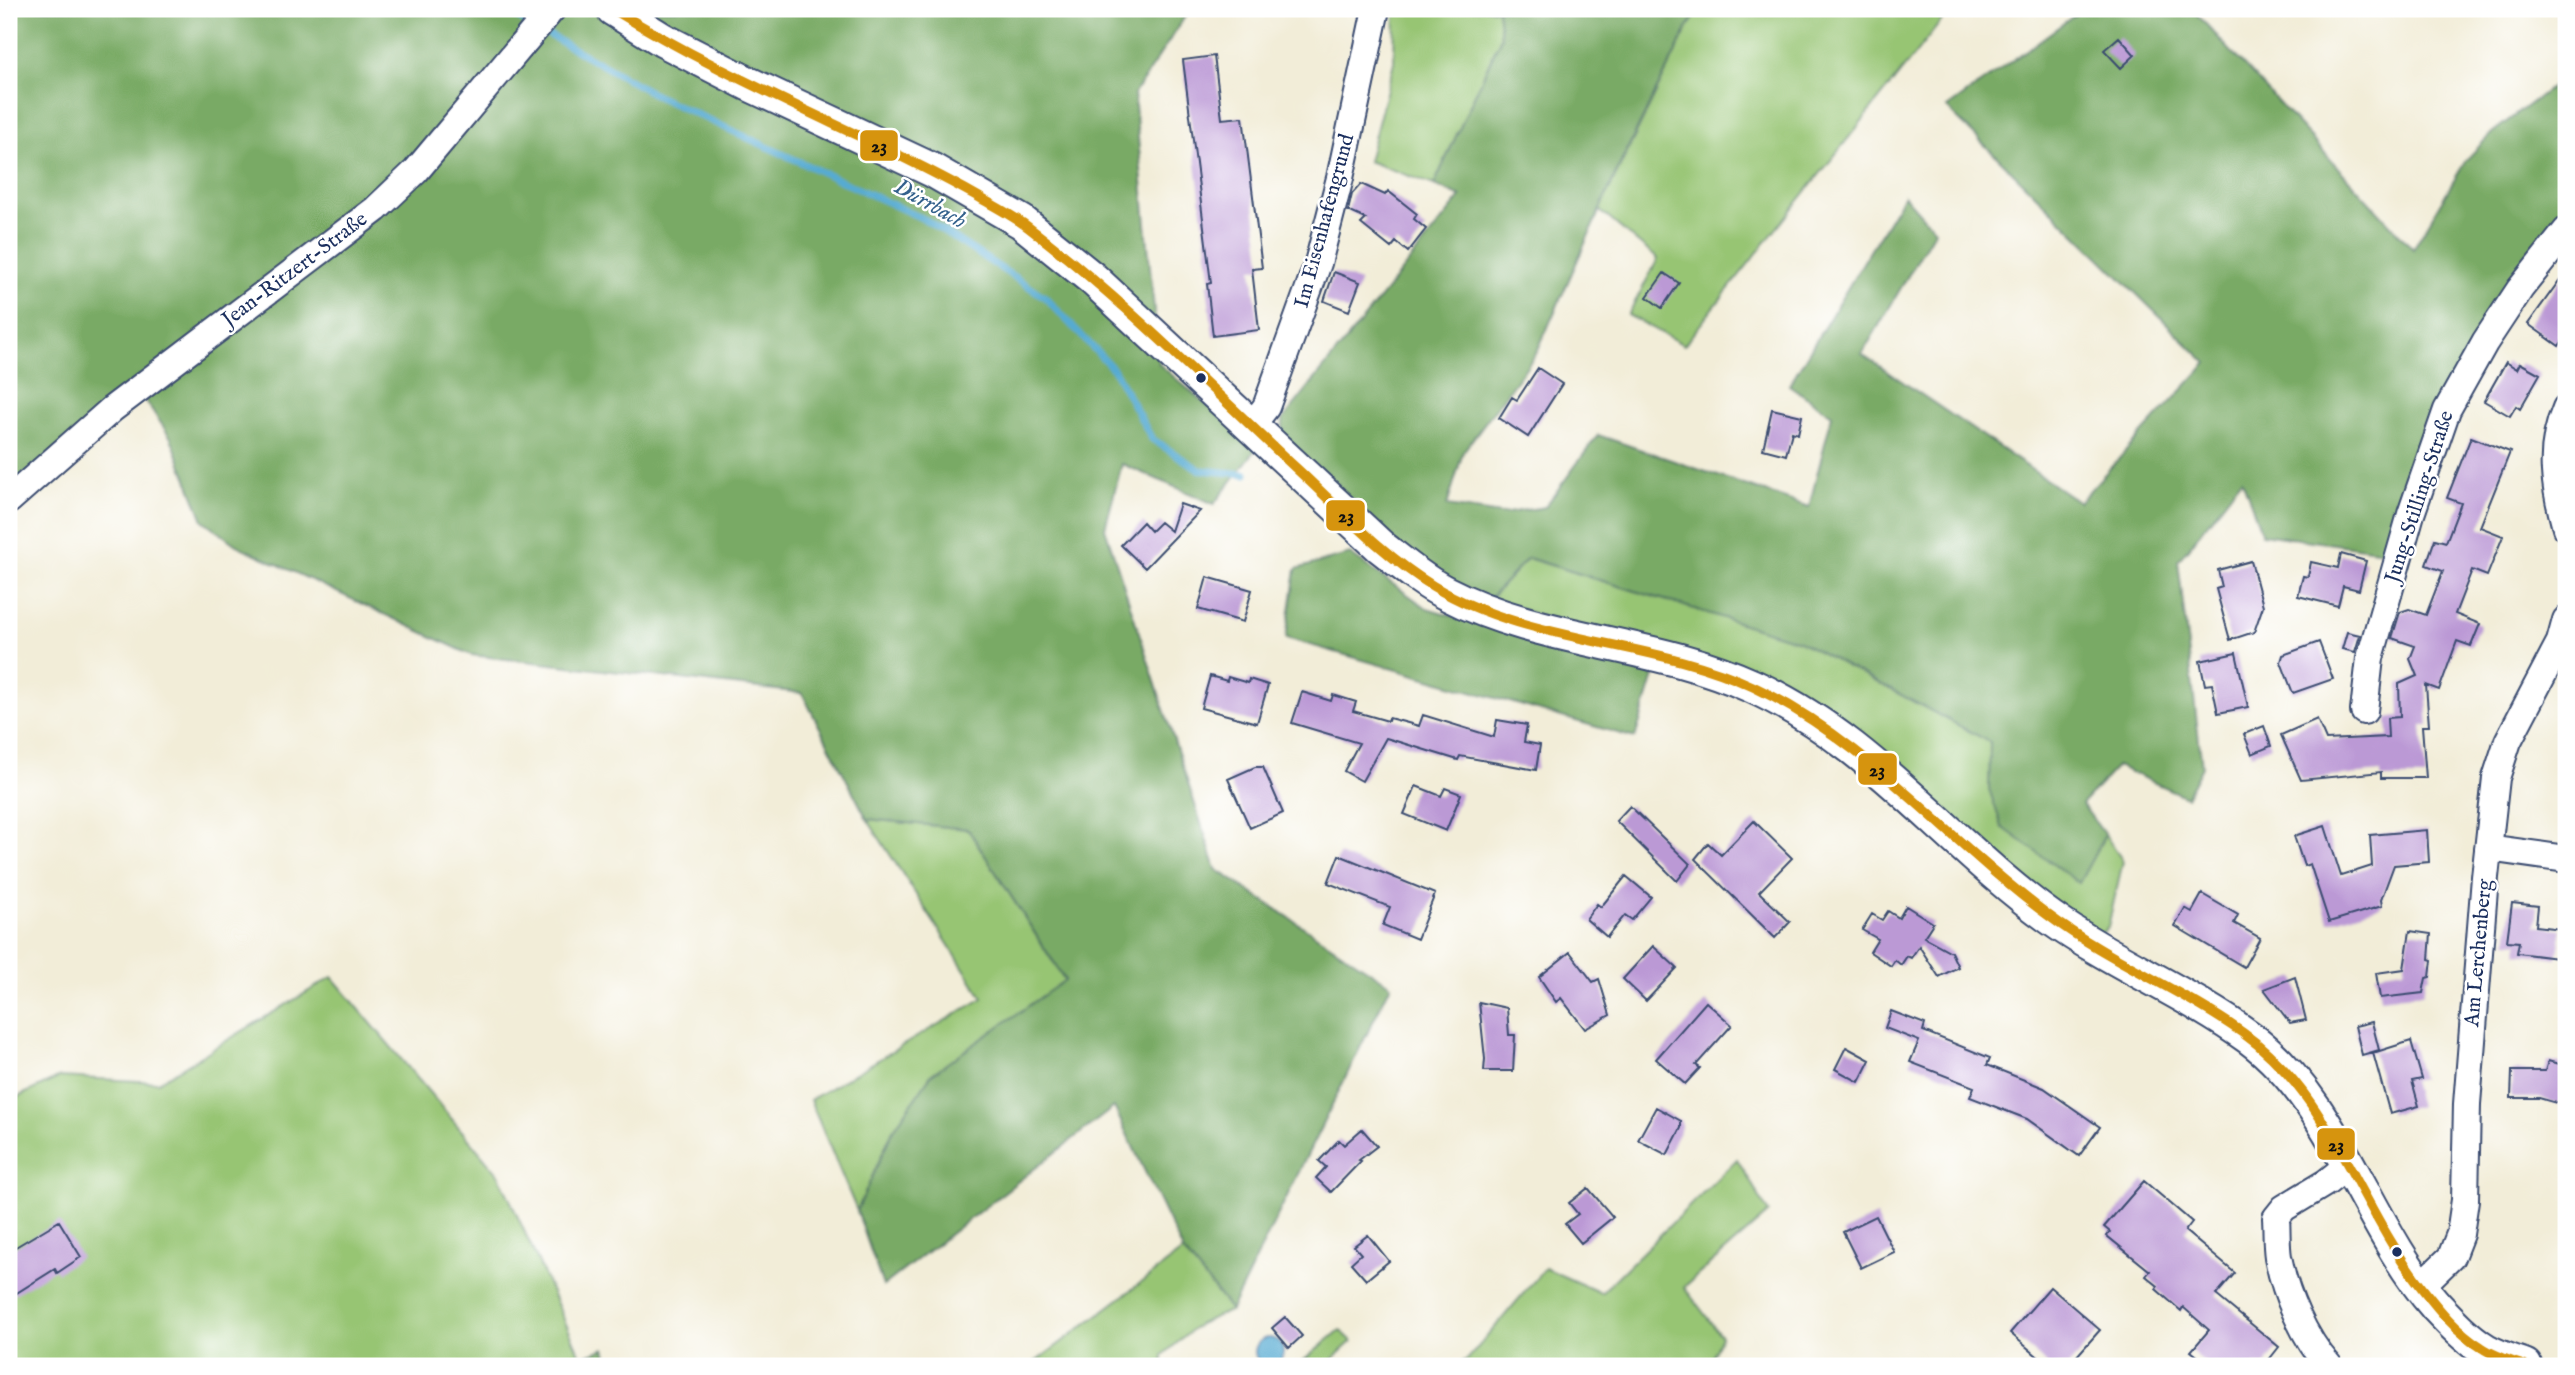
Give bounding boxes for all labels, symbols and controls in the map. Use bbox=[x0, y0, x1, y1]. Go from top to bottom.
line badge: 23 bbox=[859, 129, 899, 162]
street label: Im Eisenhafengrund bbox=[1289, 130, 1361, 311]
text: 23 bbox=[871, 135, 887, 159]
water label: Dürrbach bbox=[889, 172, 971, 236]
street label: Jean-Ritzert-Straße bbox=[215, 206, 374, 335]
unlabelled marker bbox=[1194, 371, 1208, 385]
street label: Jung-Stilling-Straße bbox=[2379, 407, 2461, 588]
line badge: 23 bbox=[1325, 499, 1366, 532]
text: 23 bbox=[1338, 505, 1354, 529]
line badge: 23 bbox=[1857, 752, 1898, 786]
text: 23 bbox=[1869, 759, 1885, 783]
street label: Am Lerchenberg bbox=[2459, 877, 2499, 1029]
line badge: 23 bbox=[2316, 1127, 2356, 1161]
text: 23 bbox=[2328, 1134, 2344, 1158]
unlabelled marker bbox=[2390, 1245, 2404, 1259]

